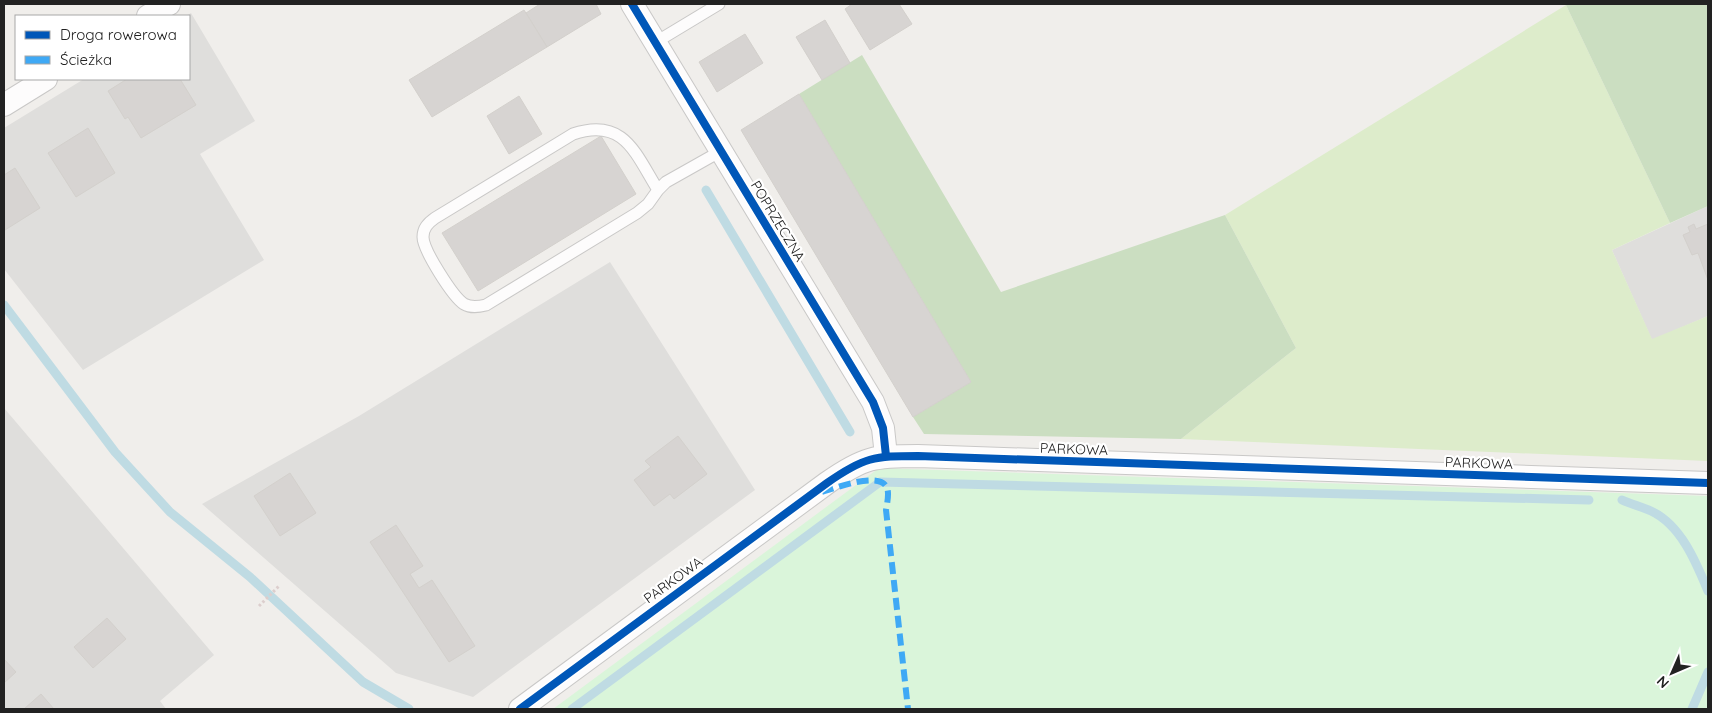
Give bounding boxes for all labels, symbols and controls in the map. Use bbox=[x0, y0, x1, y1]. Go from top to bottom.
legend bbox=[15, 15, 190, 80]
text: Droga rowerowa bbox=[60, 25, 177, 44]
text: Ścieżka bbox=[60, 50, 112, 69]
street label: POPRZECZNA bbox=[747, 177, 809, 265]
street label: PARKOWA bbox=[1040, 439, 1108, 459]
street label: PARKOWA bbox=[1445, 453, 1513, 473]
street label: PARKOWA bbox=[640, 553, 706, 607]
north arrow bbox=[1647, 648, 1697, 698]
text: N bbox=[1653, 672, 1673, 692]

